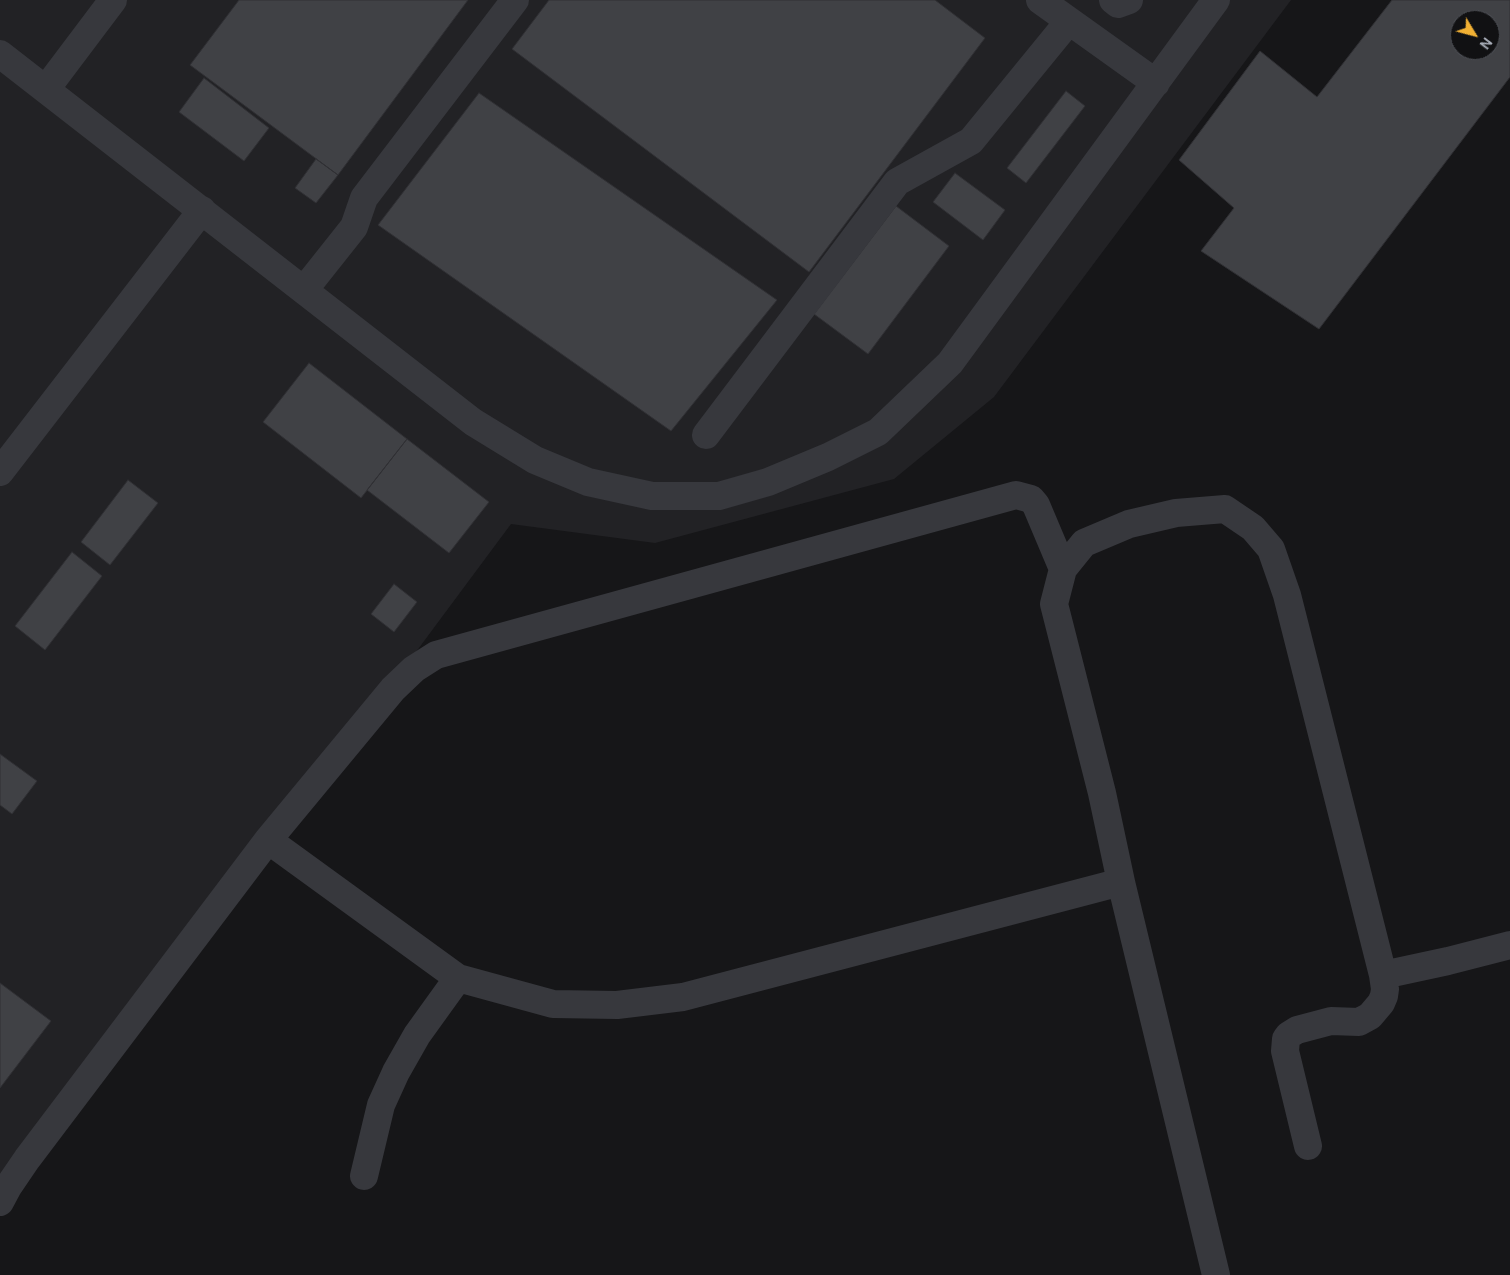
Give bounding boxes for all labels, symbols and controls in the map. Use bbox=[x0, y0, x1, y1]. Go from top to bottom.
north arrow bbox=[1450, 10, 1500, 60]
text: N bbox=[1476, 34, 1496, 53]

